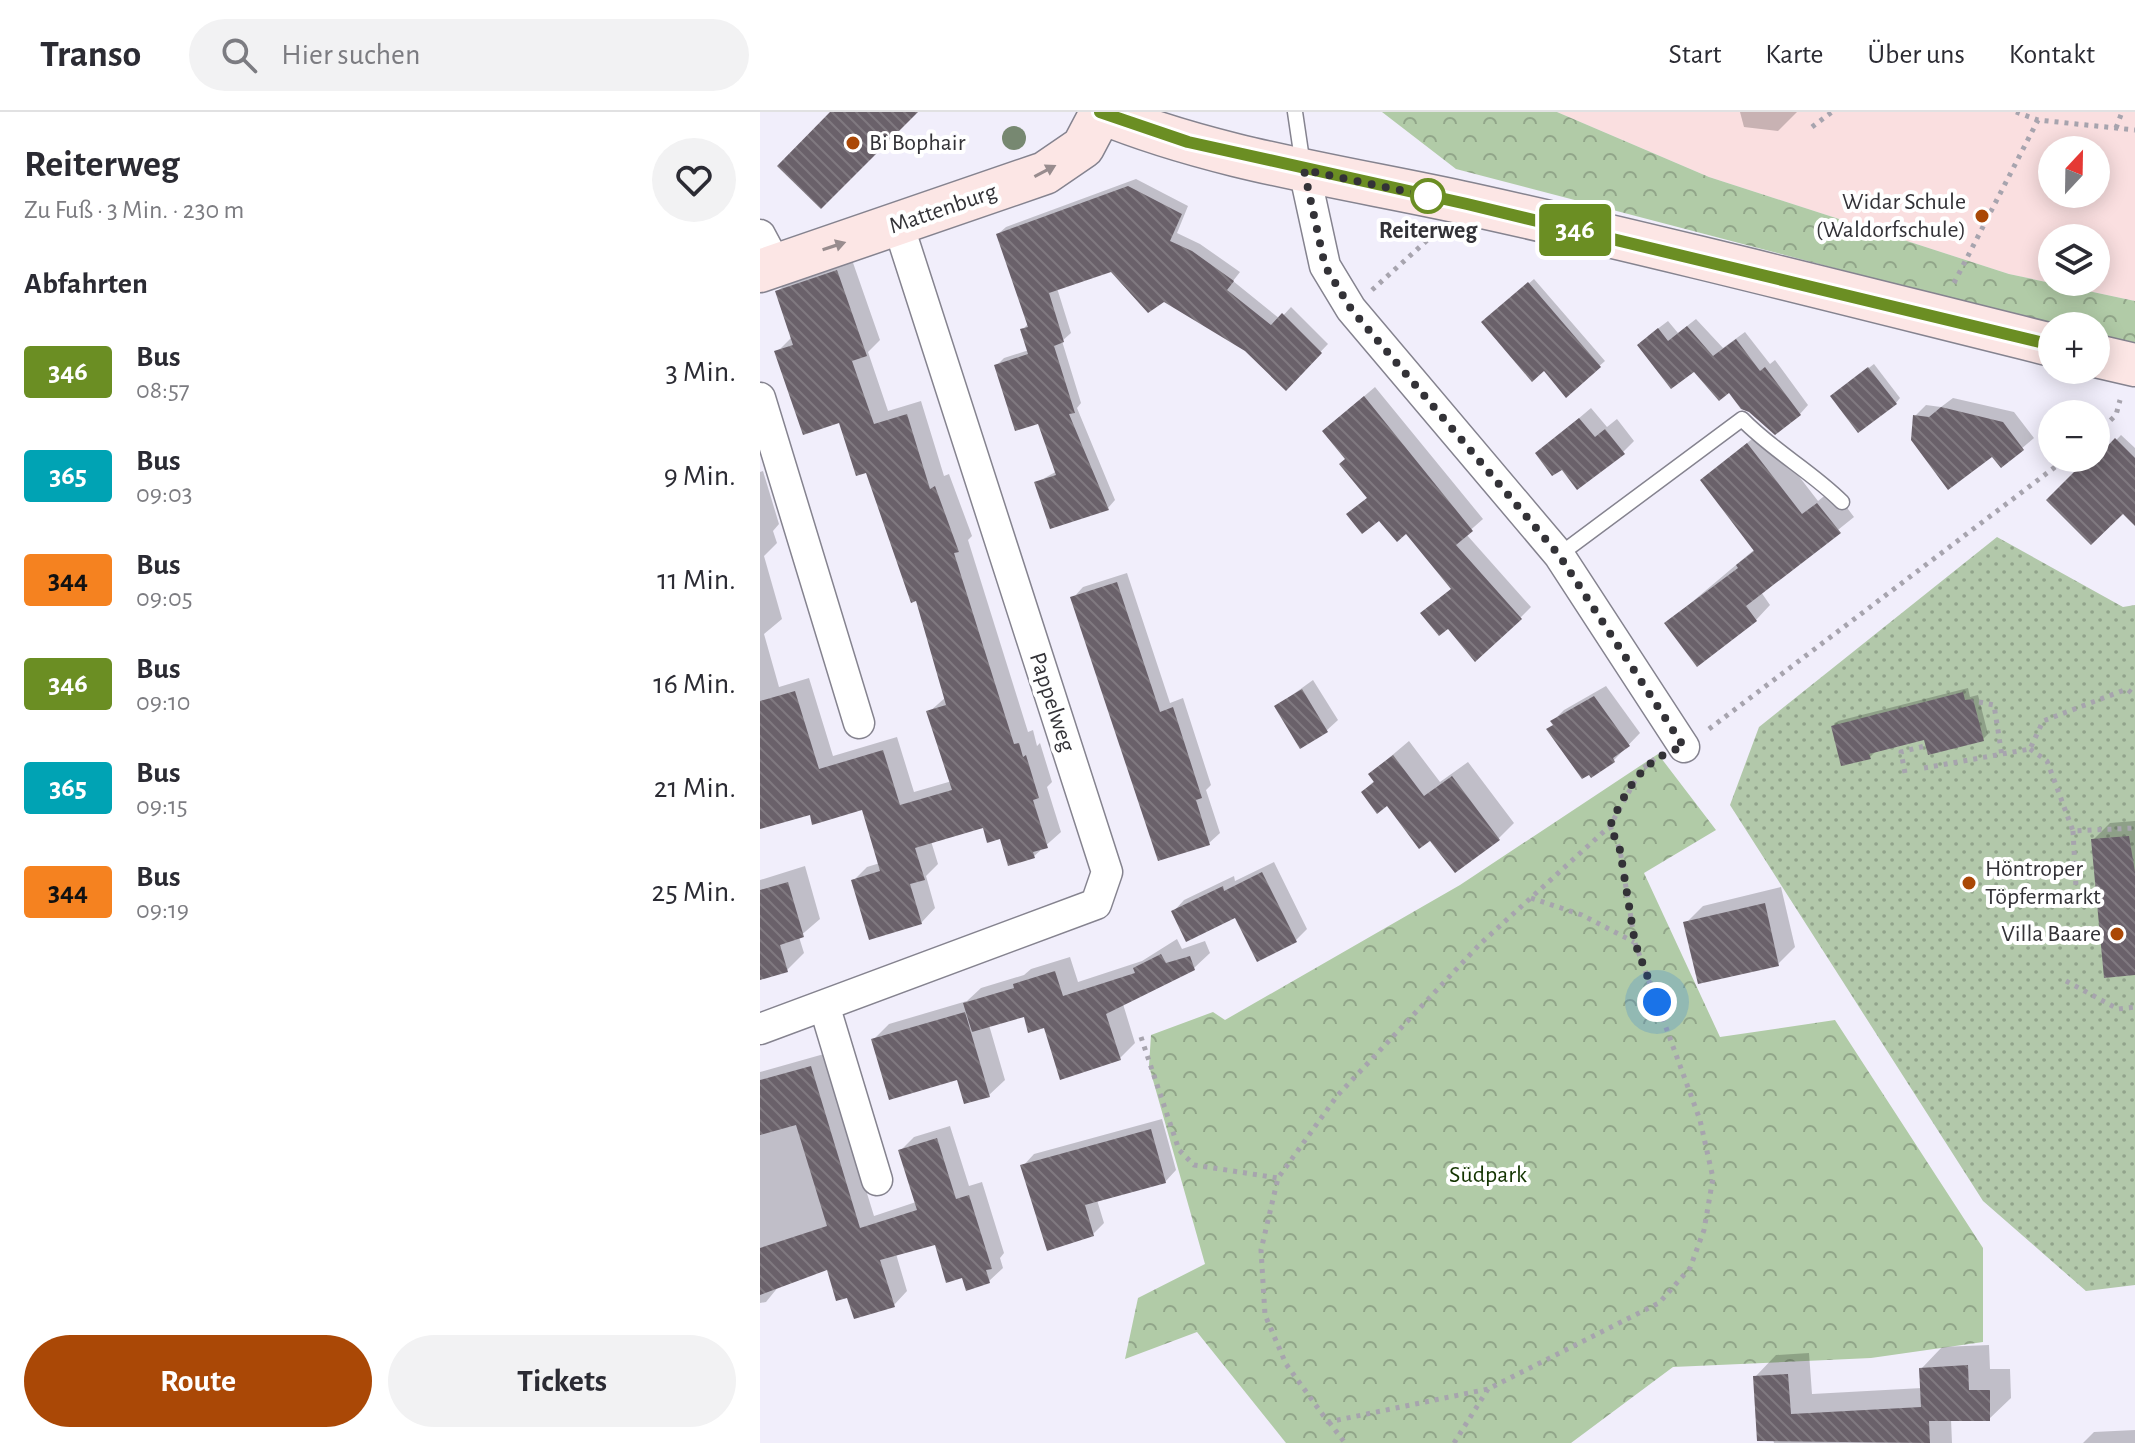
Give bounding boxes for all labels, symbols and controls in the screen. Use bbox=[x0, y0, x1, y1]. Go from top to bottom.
search box bbox=[189, 19, 749, 91]
icon: search bbox=[217, 33, 261, 77]
text: Transo bbox=[40, 36, 141, 74]
text: Hier suchen bbox=[281, 40, 420, 70]
text: Start bbox=[1669, 41, 1721, 69]
text: Karte bbox=[1765, 41, 1824, 69]
text: Über uns bbox=[1868, 41, 1965, 69]
text: Kontakt bbox=[2009, 41, 2095, 69]
place label: Bi Bophair bbox=[869, 131, 966, 155]
marker: Bi Bophair bbox=[844, 134, 862, 152]
north arrow bbox=[2038, 136, 2110, 208]
map controls bbox=[2038, 136, 2110, 472]
button: heart bbox=[652, 138, 736, 222]
text: Reiterweg bbox=[24, 146, 180, 184]
one-way arrow bbox=[1034, 164, 1057, 178]
street label: Mattenburg bbox=[886, 179, 1000, 239]
marker: Reiterweg bbox=[1411, 179, 1445, 213]
place label: Widar Schule (Waldorfschule) bbox=[1816, 190, 1966, 242]
text: Zu Fuß · 3 Min. · 230 m bbox=[24, 197, 244, 223]
line badge: 346 bbox=[1529, 204, 1621, 256]
marker: Widar Schule (Waldorfschule) bbox=[1973, 207, 1991, 225]
text: 346 bbox=[1555, 216, 1595, 244]
place label: Reiterweg bbox=[1379, 219, 1478, 243]
button: layers bbox=[2038, 224, 2110, 296]
one-way arrow bbox=[822, 239, 846, 251]
text: Abfahrten bbox=[24, 269, 148, 299]
button: + bbox=[2038, 312, 2110, 384]
text: Bus bbox=[136, 342, 181, 372]
text: 3 Min. bbox=[665, 357, 736, 387]
text: 346 bbox=[48, 358, 88, 386]
text: 08:57 bbox=[136, 377, 190, 403]
button: − bbox=[2038, 400, 2110, 472]
text: Bus bbox=[136, 446, 181, 476]
text: 9 Min. bbox=[664, 461, 736, 491]
text: 365 bbox=[49, 462, 87, 490]
text: 09:03 bbox=[136, 481, 192, 507]
text: Bus bbox=[136, 550, 181, 580]
text: 11 Min. bbox=[657, 565, 736, 595]
text: 344 bbox=[48, 566, 88, 594]
text: 09:05 bbox=[136, 585, 193, 611]
street label: Pappelweg bbox=[1025, 649, 1079, 755]
text: Bus bbox=[136, 654, 181, 684]
text: 16 Min. bbox=[653, 669, 736, 699]
text: 346 bbox=[48, 670, 88, 698]
text: 09:10 bbox=[136, 689, 191, 715]
text: Bus bbox=[136, 758, 181, 788]
text: 21 Min. bbox=[654, 773, 736, 803]
text: 365 bbox=[49, 774, 87, 802]
text: 09:15 bbox=[136, 793, 188, 819]
place label: Höntroper Töpfermarkt bbox=[1985, 857, 2101, 909]
text: Bus bbox=[136, 862, 181, 892]
marker: Höntroper Töpfermarkt bbox=[1960, 874, 1978, 892]
text: 25 Min. bbox=[652, 877, 736, 907]
text: 344 bbox=[48, 878, 88, 906]
text: 09:19 bbox=[136, 897, 189, 923]
place label: Villa Baare bbox=[2001, 922, 2101, 946]
marker: Villa Baare bbox=[2108, 925, 2126, 943]
your location bbox=[1637, 982, 1677, 1022]
park label: Südpark bbox=[1449, 1163, 1527, 1187]
button: Route bbox=[24, 1335, 372, 1427]
button: Tickets bbox=[388, 1335, 736, 1427]

